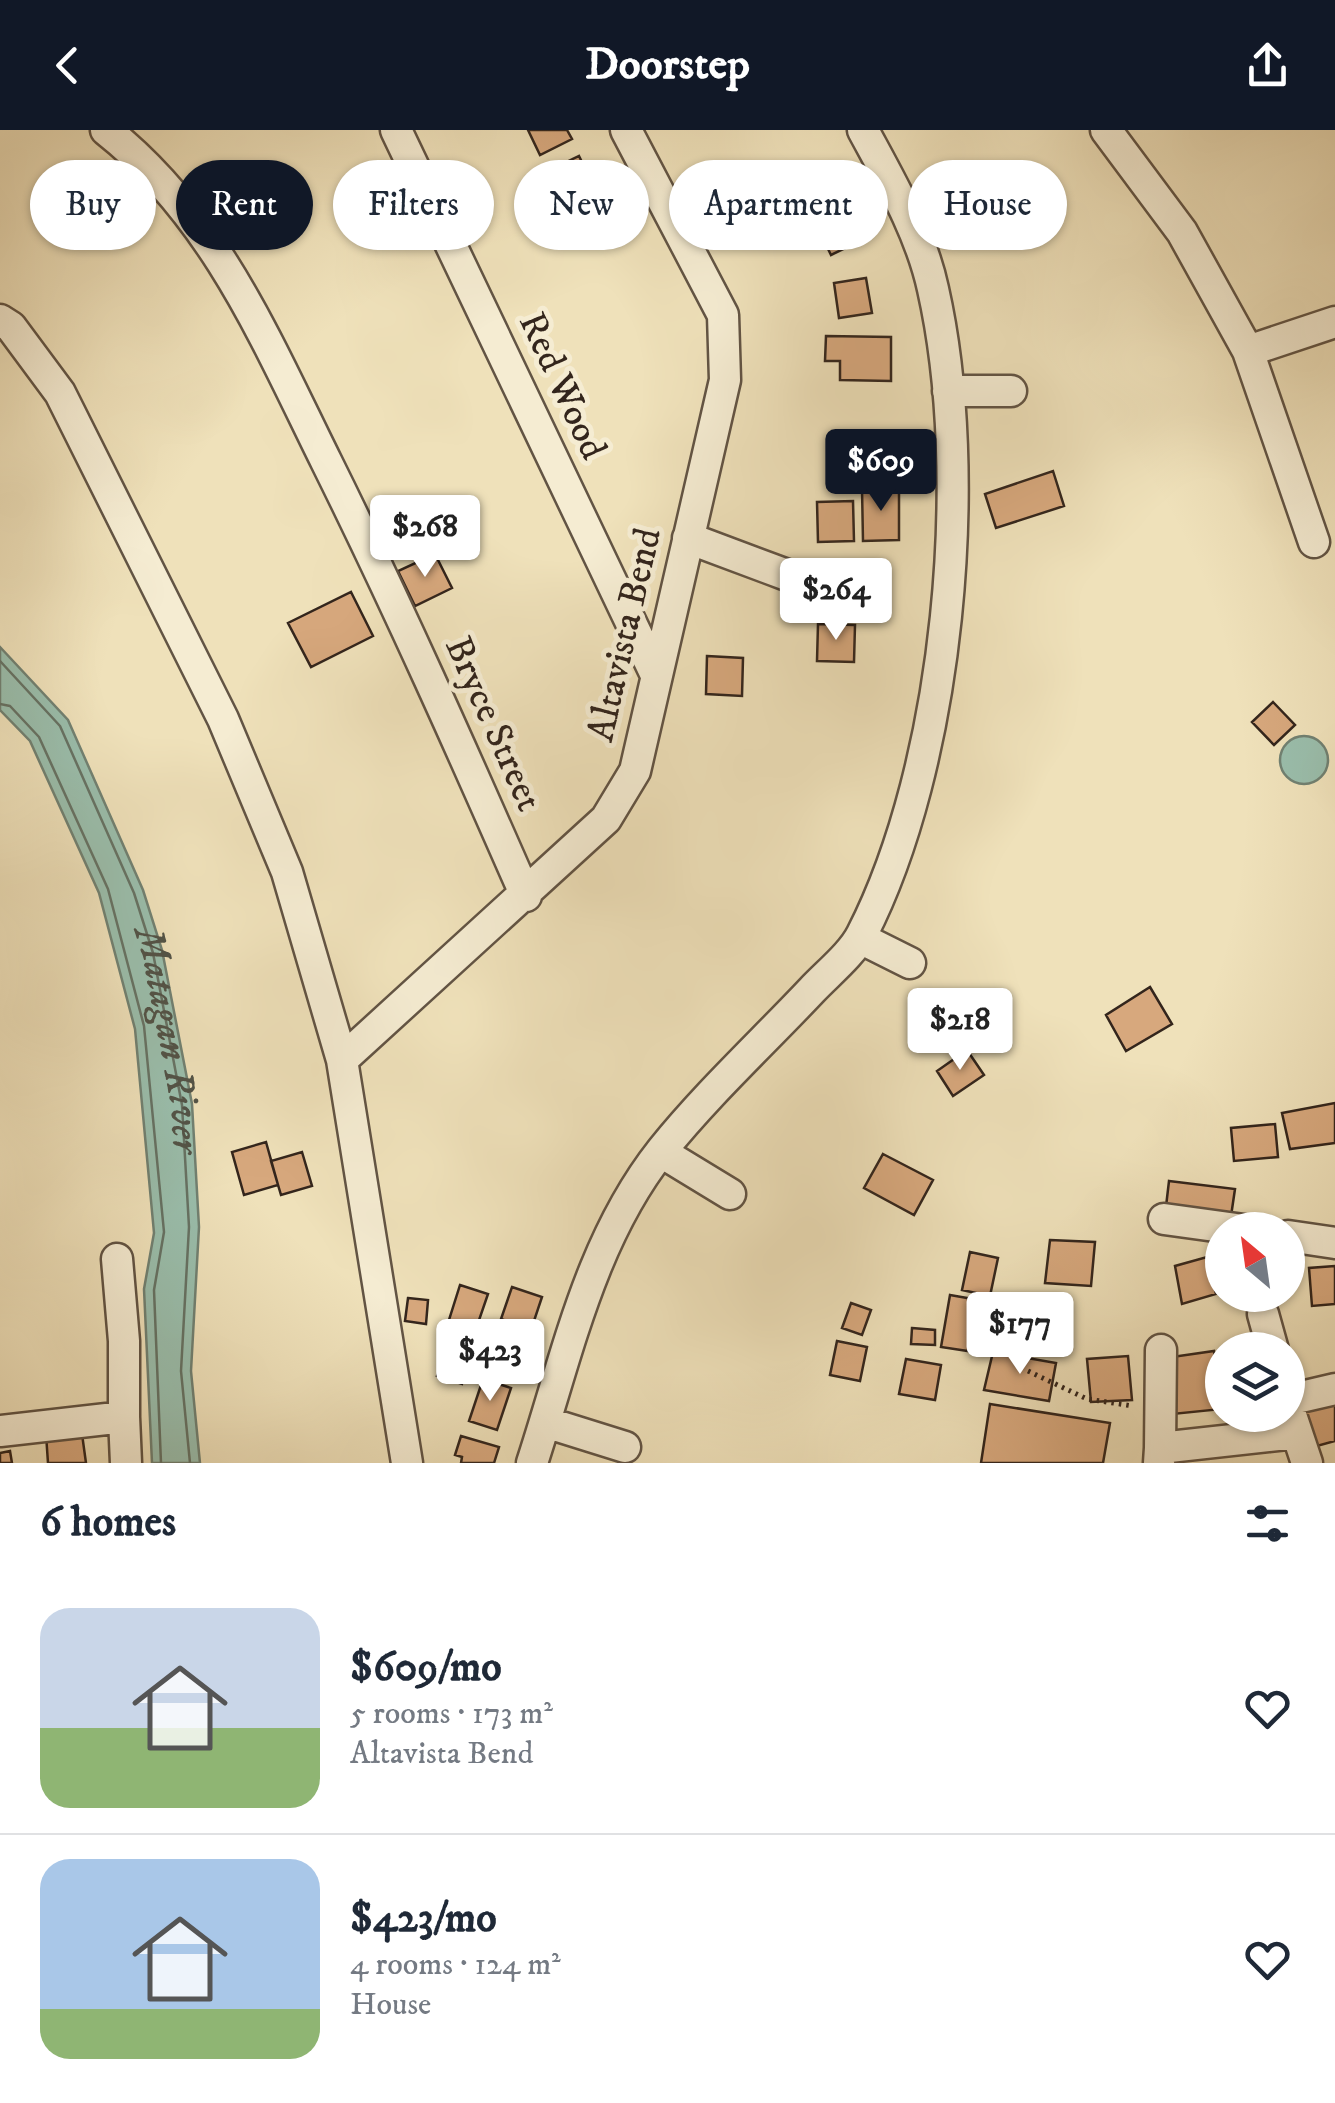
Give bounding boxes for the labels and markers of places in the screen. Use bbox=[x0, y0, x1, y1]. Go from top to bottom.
pin: $609 bbox=[822, 429, 940, 514]
pin: $268 bbox=[366, 495, 484, 580]
pin: $264 bbox=[777, 558, 895, 643]
pin: $218 bbox=[901, 988, 1019, 1073]
pin: $177 bbox=[961, 1292, 1079, 1377]
pin: $423 bbox=[431, 1319, 549, 1404]

